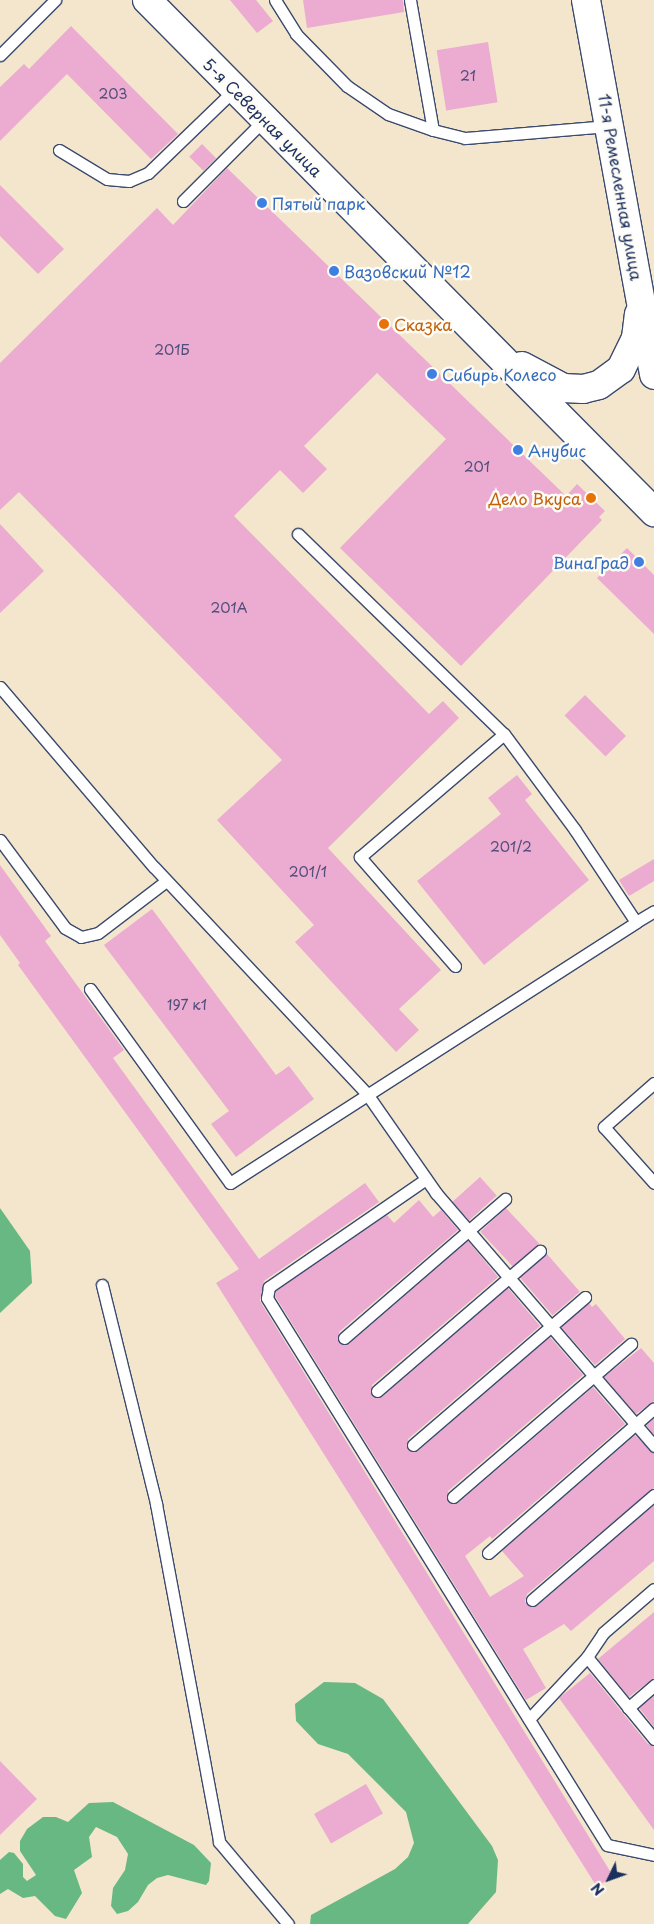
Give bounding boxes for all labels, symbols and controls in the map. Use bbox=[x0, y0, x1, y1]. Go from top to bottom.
street label: 5-я Северная улица bbox=[199, 53, 327, 181]
house number: 21 bbox=[460, 68, 476, 84]
house number: 203 bbox=[99, 86, 127, 102]
street label: 11-я Ремесленная улица bbox=[595, 91, 647, 283]
place label: Пятый парк bbox=[272, 193, 366, 213]
marker: Пятый парк bbox=[256, 197, 268, 209]
place label: Вазовский №12 bbox=[344, 261, 471, 281]
marker: Вазовский №12 bbox=[328, 265, 340, 277]
place label: Сказка bbox=[394, 314, 452, 334]
marker: Сказка bbox=[378, 318, 390, 330]
house number: 201Б bbox=[154, 342, 190, 358]
place label: Сибирь Колесо bbox=[442, 364, 557, 384]
marker: Сибирь Колесо bbox=[426, 368, 438, 380]
place label: Анубис bbox=[528, 440, 586, 460]
marker: Анубис bbox=[512, 444, 524, 456]
house number: 201 bbox=[464, 459, 490, 475]
place label: Дело Вкуса bbox=[489, 488, 581, 508]
marker: Дело Вкуса bbox=[585, 492, 597, 504]
place label: ВинаГрад bbox=[553, 552, 629, 572]
marker: ВинаГрад bbox=[633, 556, 645, 568]
house number: 201А bbox=[210, 600, 248, 616]
house number: 201/2 bbox=[490, 839, 532, 855]
house number: 201/1 bbox=[289, 864, 327, 880]
house number: 197 к1 bbox=[166, 997, 208, 1013]
north arrow bbox=[584, 1854, 634, 1904]
text: N bbox=[586, 1878, 609, 1901]

